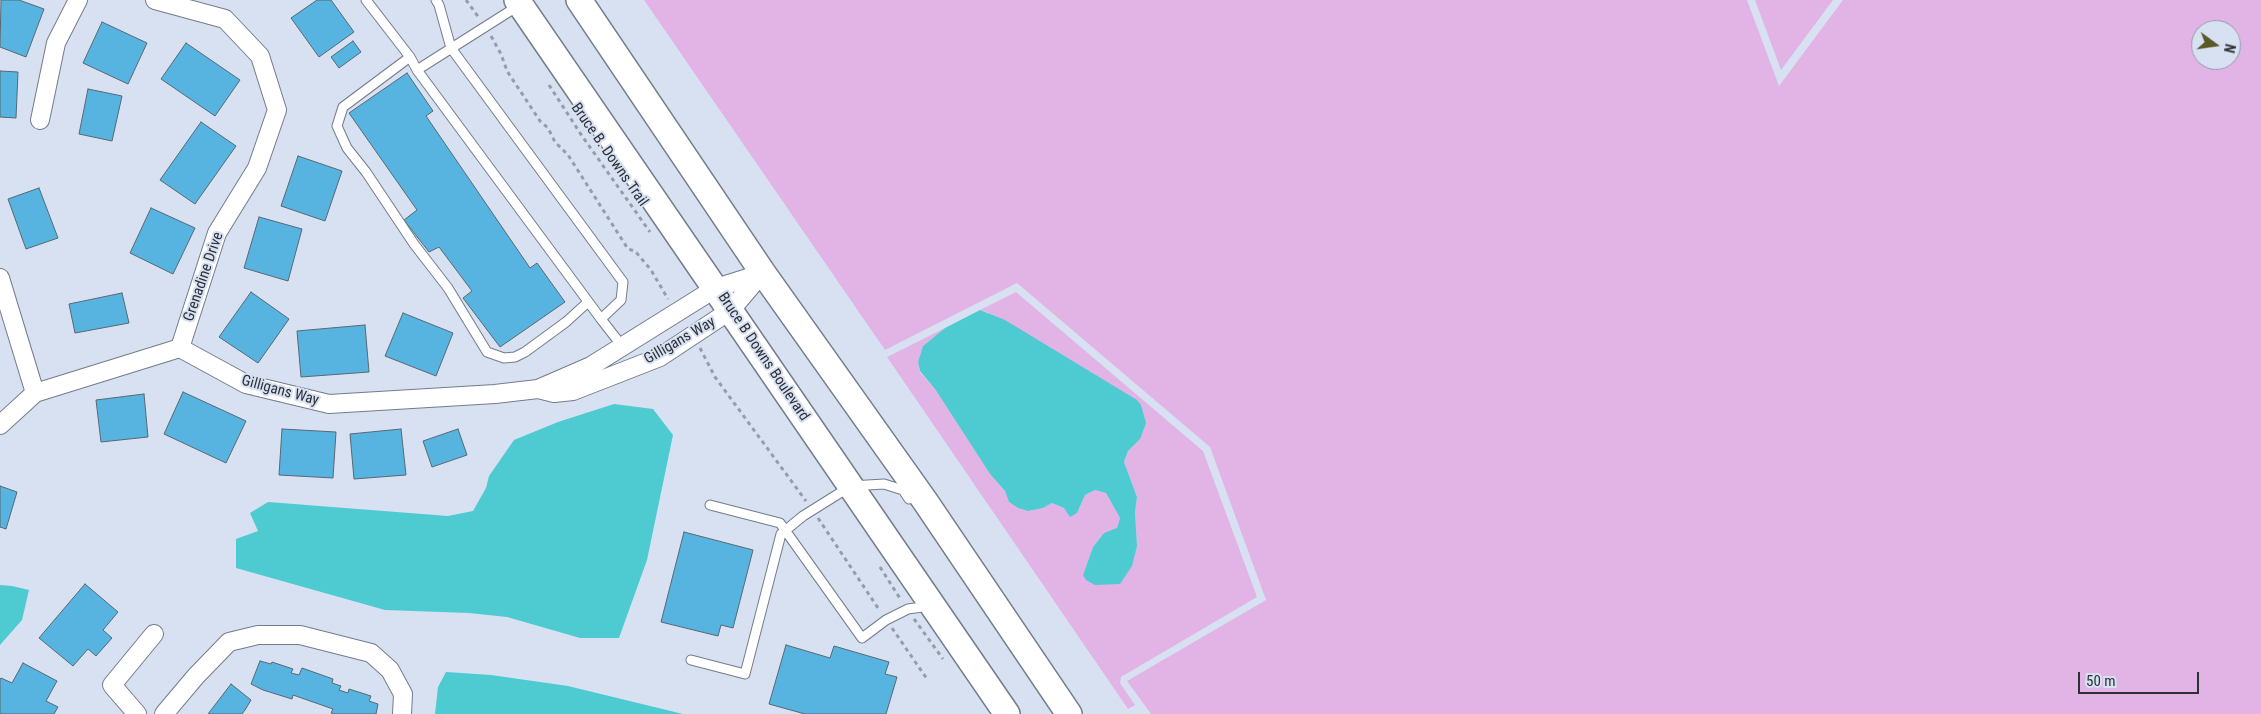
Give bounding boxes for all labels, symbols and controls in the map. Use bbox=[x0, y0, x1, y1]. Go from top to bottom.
north arrow bbox=[2191, 20, 2241, 70]
text: N bbox=[2221, 42, 2238, 54]
street label: Bruce B. Downs Trail bbox=[567, 100, 651, 210]
street label: Grenadine Drive bbox=[180, 230, 228, 324]
street label: Bruce B Downs Boulevard bbox=[713, 289, 813, 425]
street label: Gilligans Way bbox=[641, 313, 719, 369]
street label: Gilligans Way bbox=[239, 372, 321, 410]
scale bar bbox=[2081, 662, 2202, 694]
text: 50 m bbox=[2086, 672, 2116, 690]

